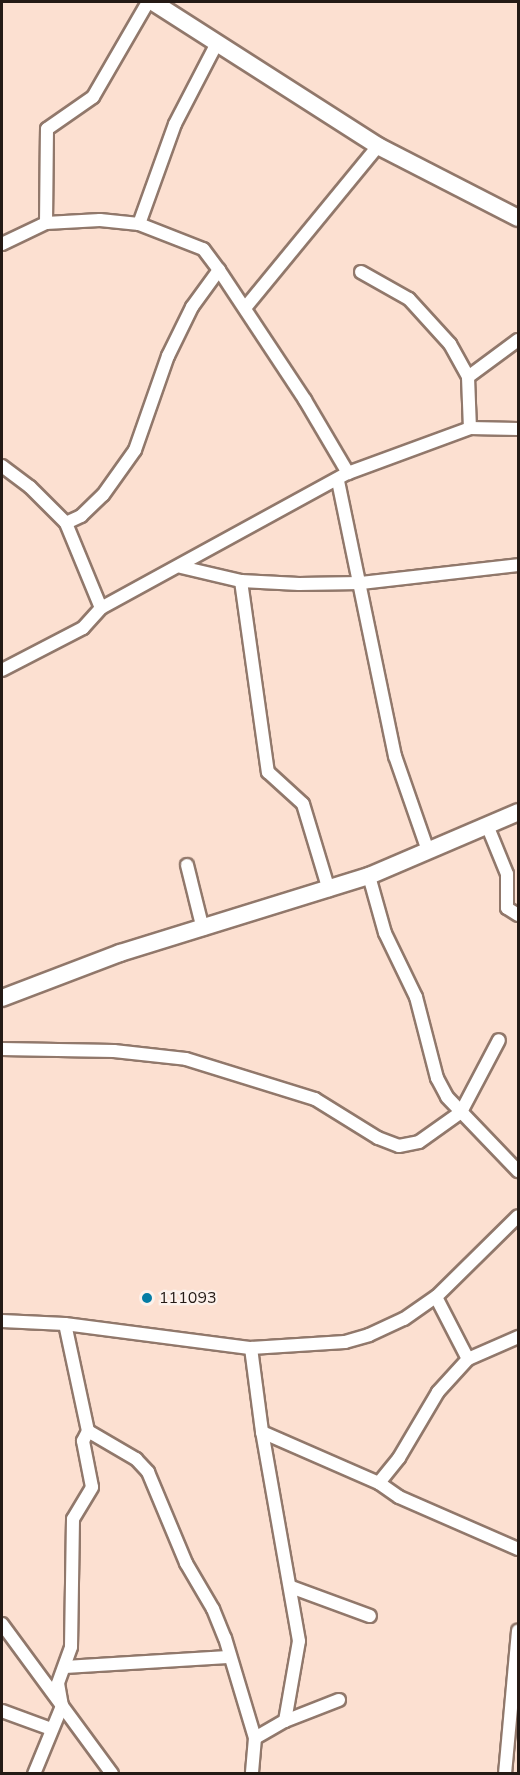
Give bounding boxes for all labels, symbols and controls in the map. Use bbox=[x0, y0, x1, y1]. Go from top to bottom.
place label: 111093 bbox=[159, 1288, 217, 1308]
marker: 111093 bbox=[140, 1291, 154, 1305]

